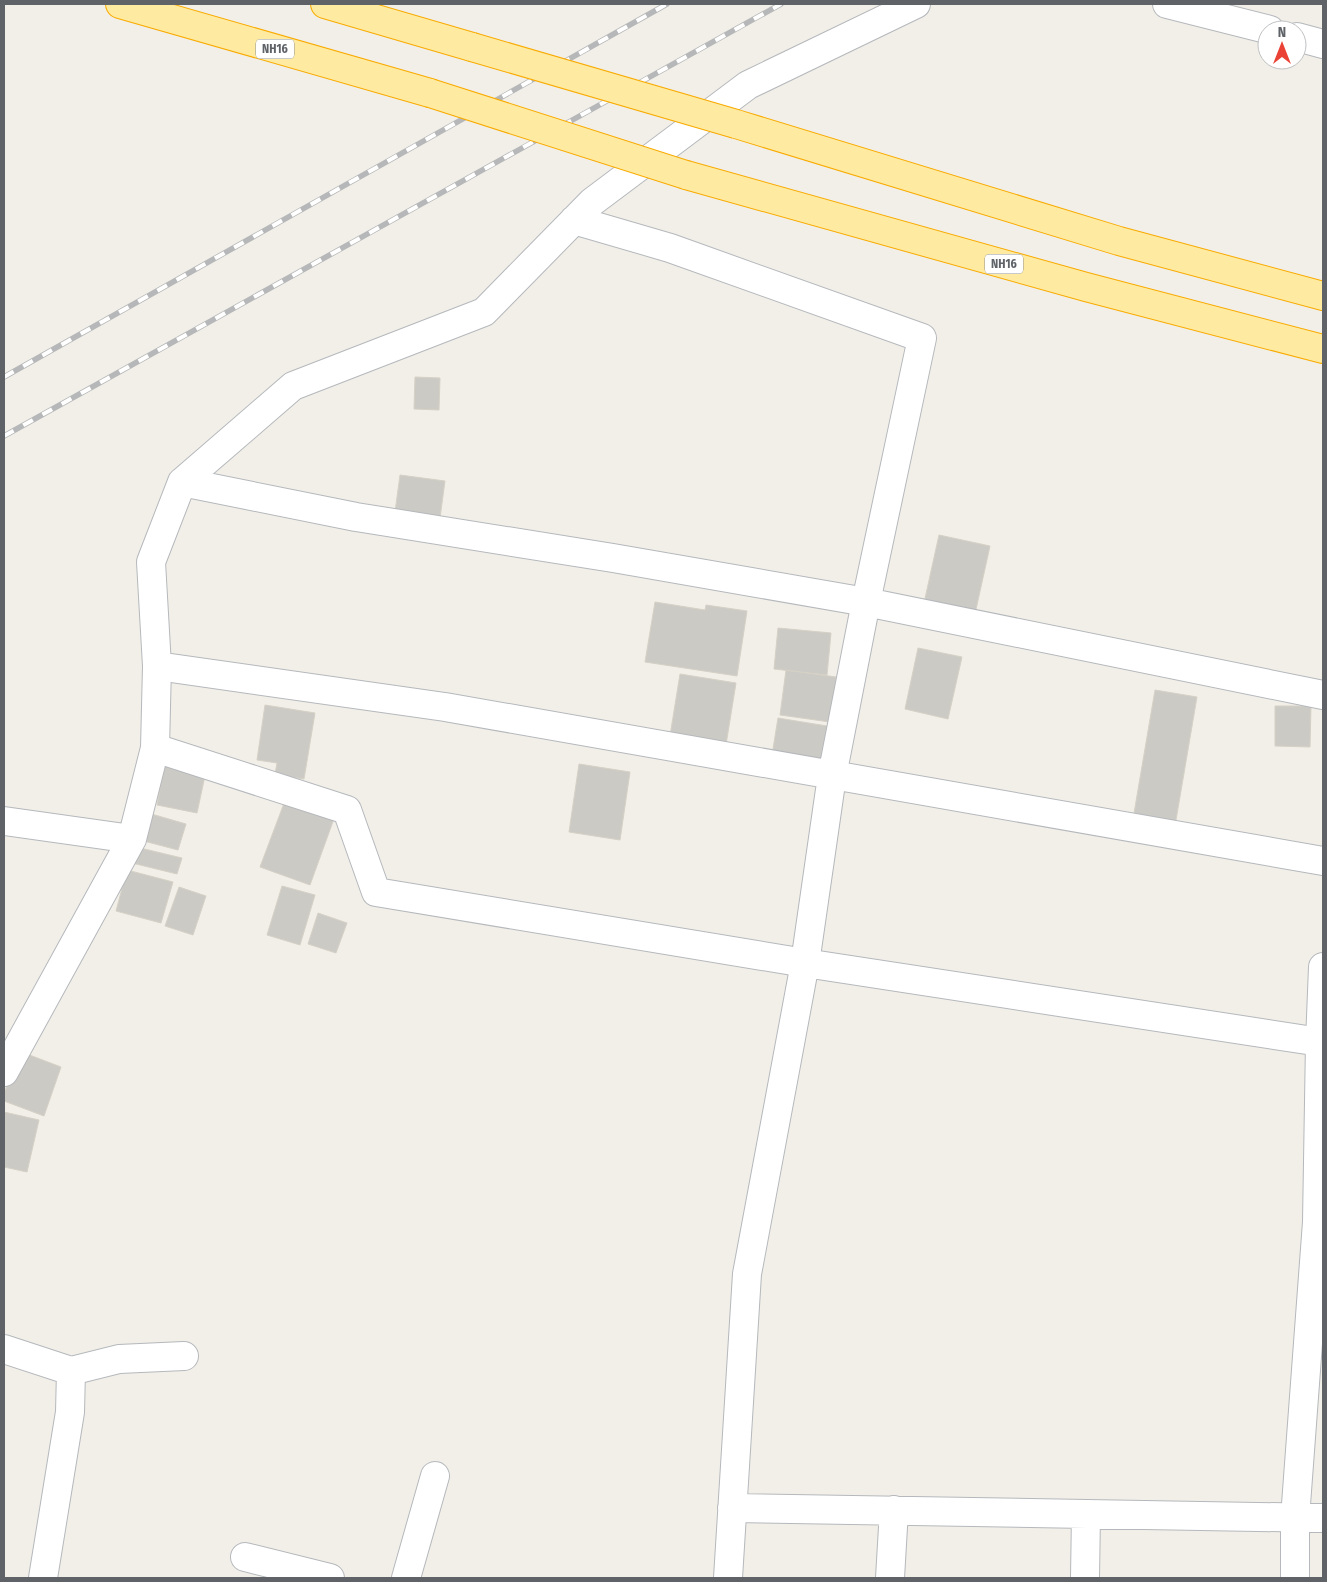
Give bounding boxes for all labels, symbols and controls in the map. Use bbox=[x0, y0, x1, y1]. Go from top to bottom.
north arrow bbox=[1257, 20, 1307, 70]
text: N bbox=[1278, 24, 1286, 41]
road number: NH16 bbox=[256, 40, 294, 59]
road number: NH16 bbox=[985, 254, 1023, 274]

